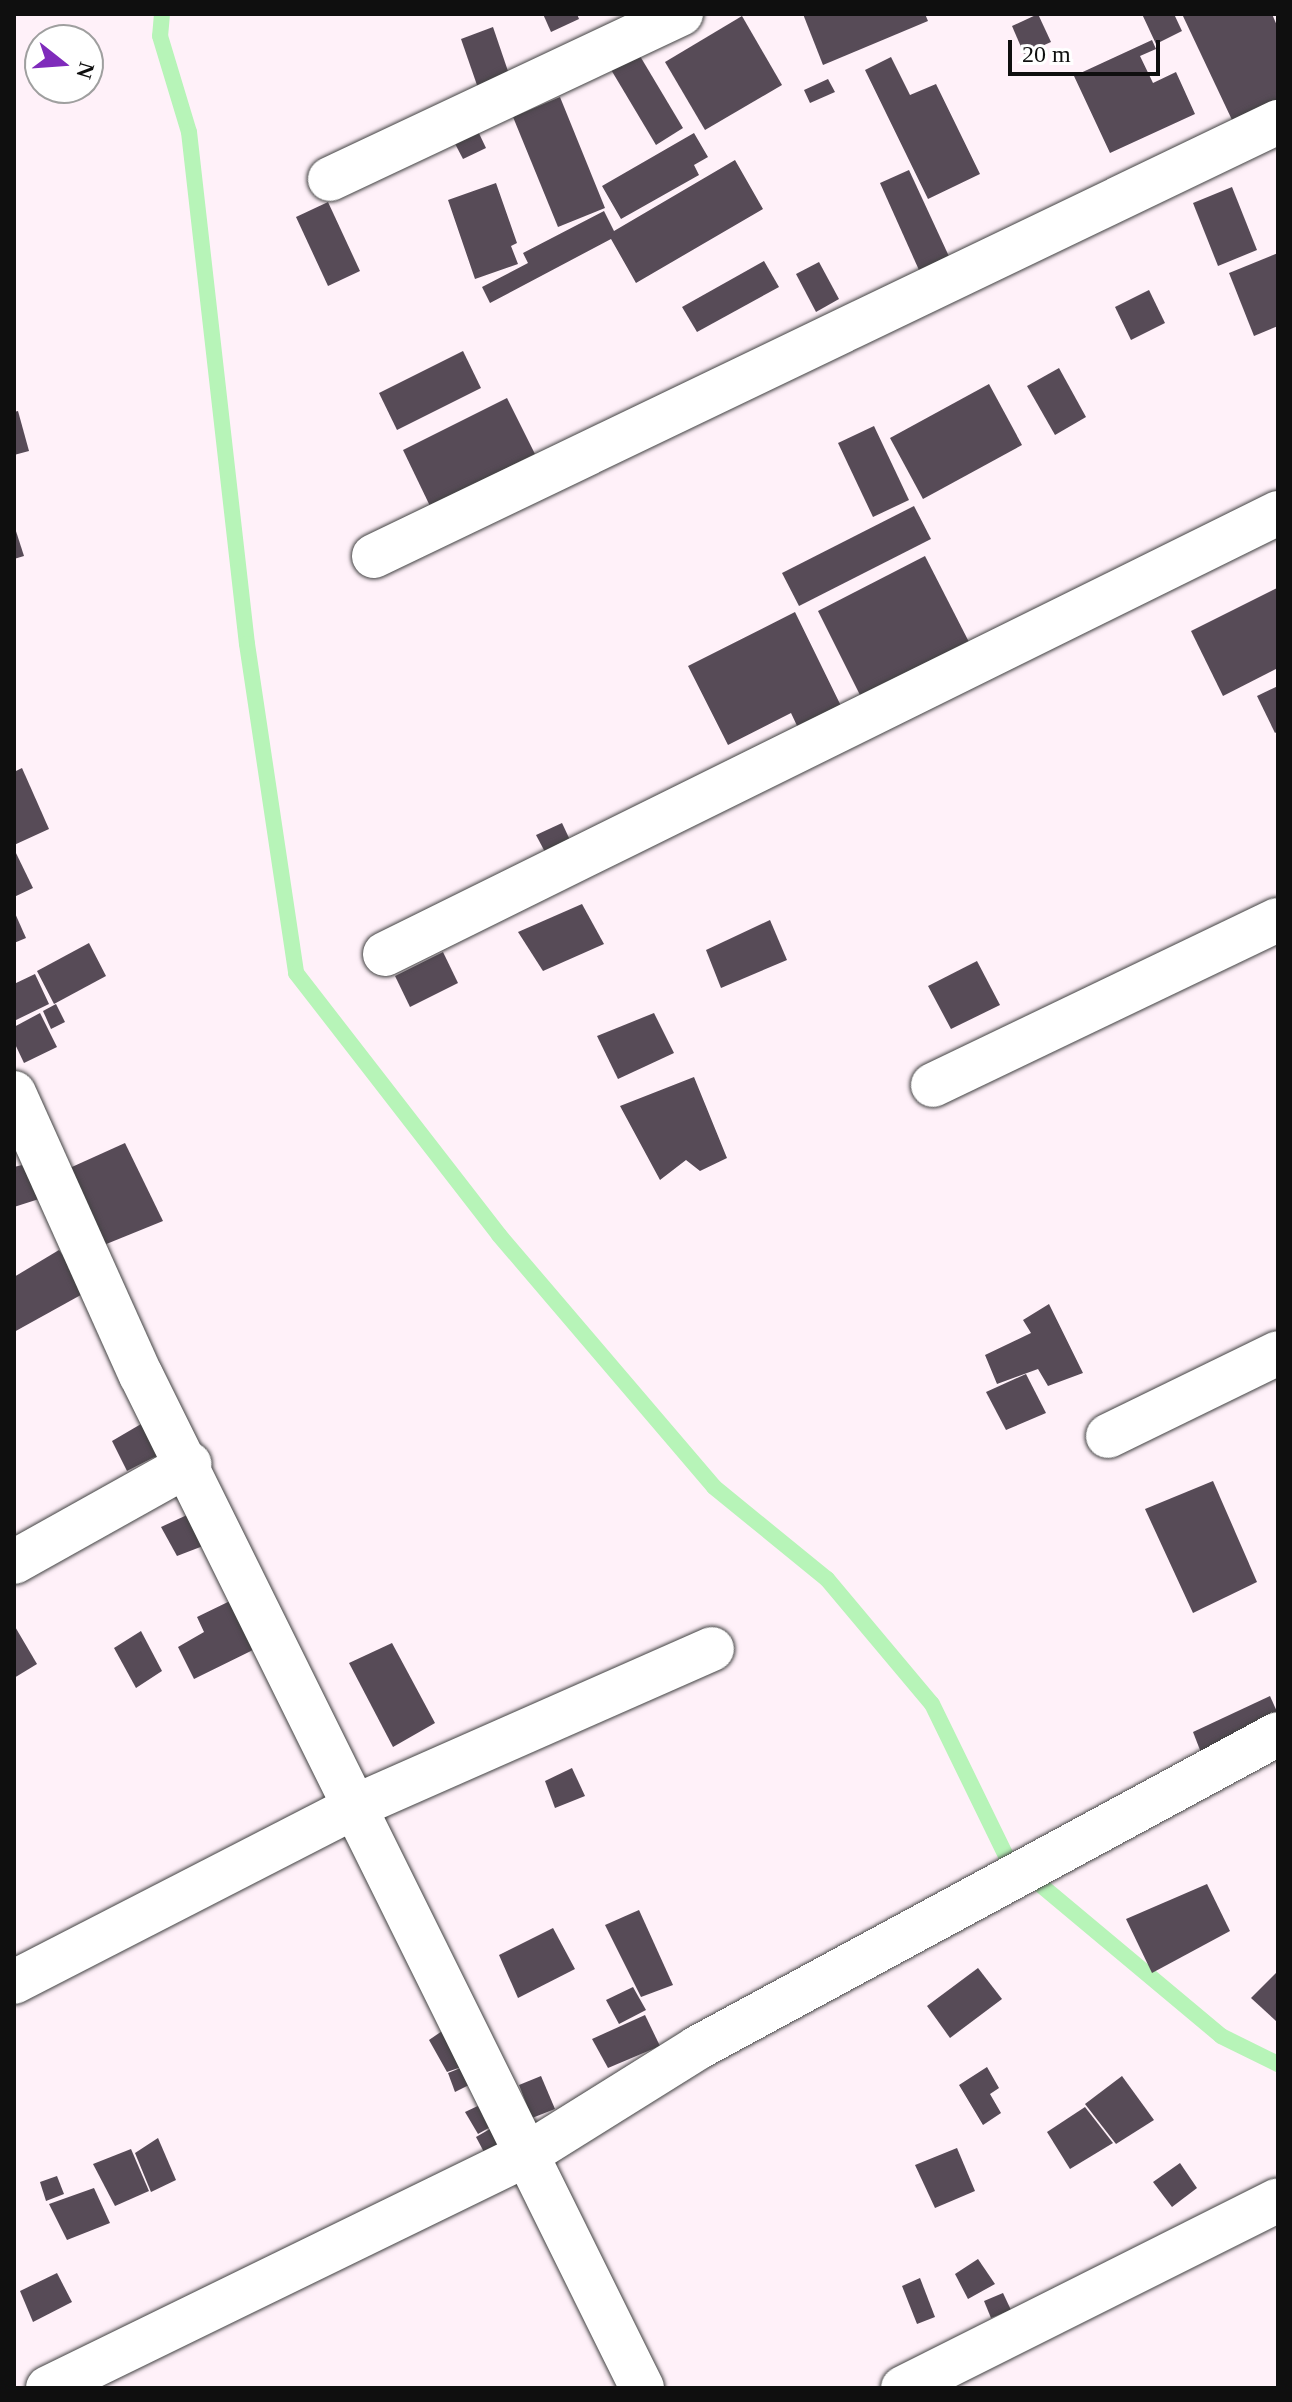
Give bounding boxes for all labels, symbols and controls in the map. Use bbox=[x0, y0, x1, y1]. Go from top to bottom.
north arrow bbox=[24, 24, 104, 104]
scale bar bbox=[1012, 24, 1164, 74]
text: 20 m bbox=[1022, 41, 1071, 67]
text: N bbox=[71, 59, 100, 82]

